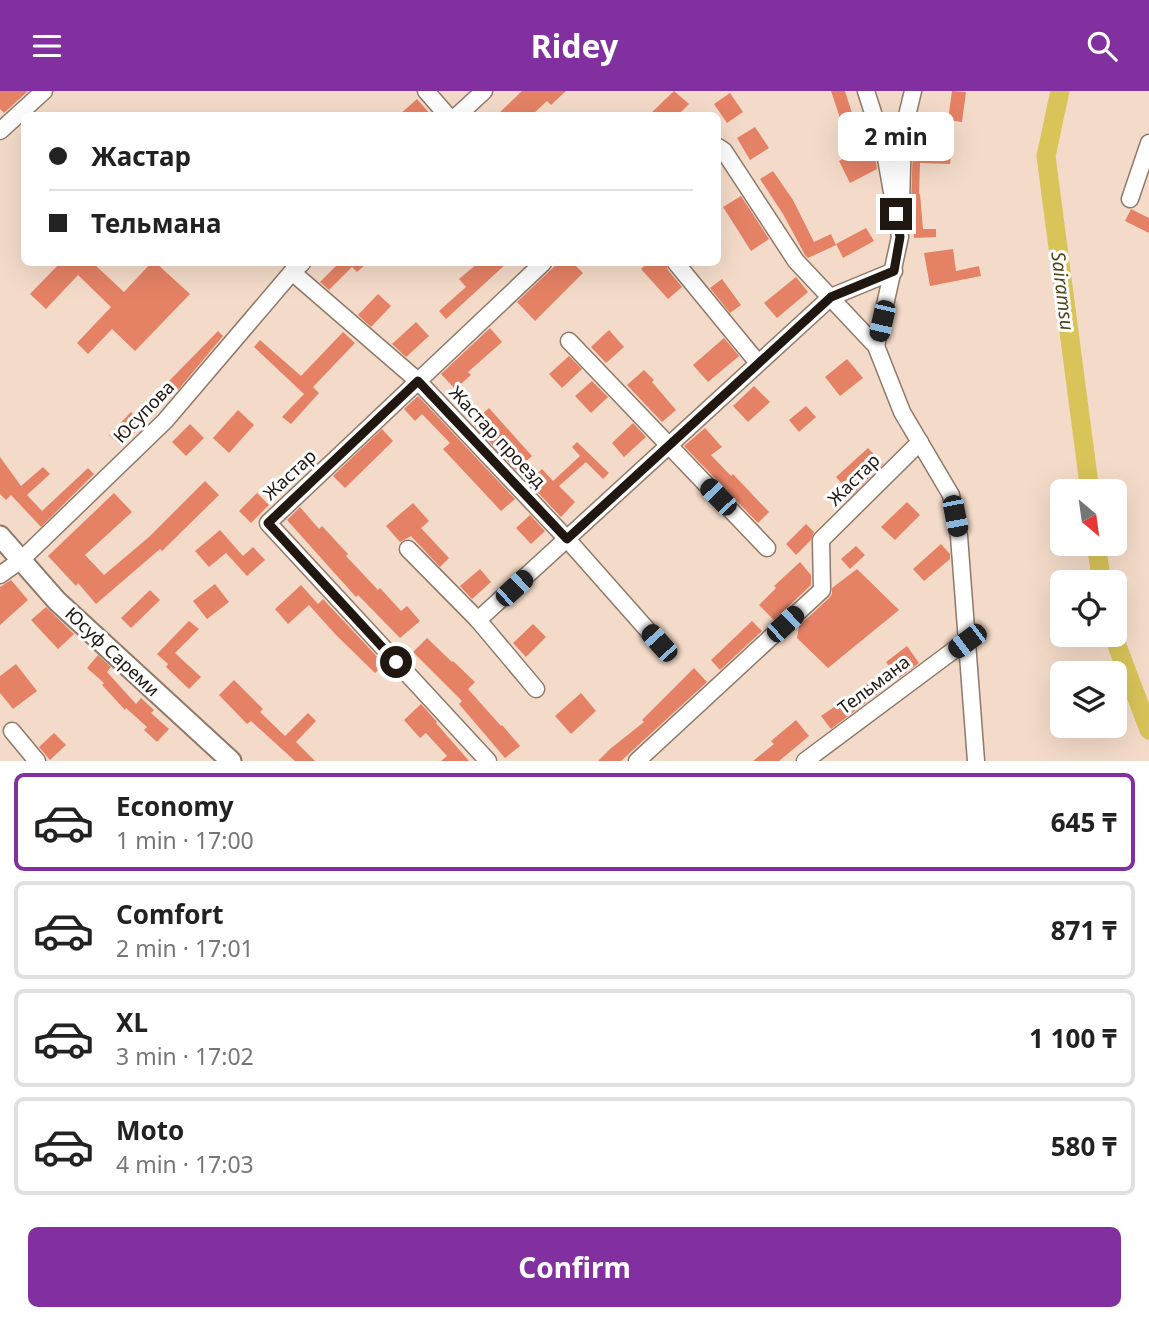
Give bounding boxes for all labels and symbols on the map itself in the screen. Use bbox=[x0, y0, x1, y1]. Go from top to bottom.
callout: 2 min bbox=[838, 113, 954, 162]
route end bbox=[880, 198, 912, 230]
water label: Sairamsu bbox=[1045, 250, 1081, 332]
car bbox=[868, 298, 897, 344]
street label: Юсупова bbox=[108, 375, 179, 448]
street label: Жастар проезд bbox=[444, 380, 551, 493]
street label: Жастар bbox=[258, 444, 321, 505]
street label: Жастар bbox=[822, 448, 885, 511]
car bbox=[696, 475, 741, 519]
north arrow bbox=[1050, 479, 1127, 557]
car bbox=[941, 493, 970, 539]
car bbox=[492, 566, 537, 610]
street label: Юсуф Сареми bbox=[60, 601, 165, 701]
car bbox=[763, 602, 808, 646]
car bbox=[638, 620, 681, 666]
car bbox=[944, 620, 991, 662]
route start bbox=[380, 646, 412, 678]
street label: Тельмана bbox=[832, 649, 914, 719]

